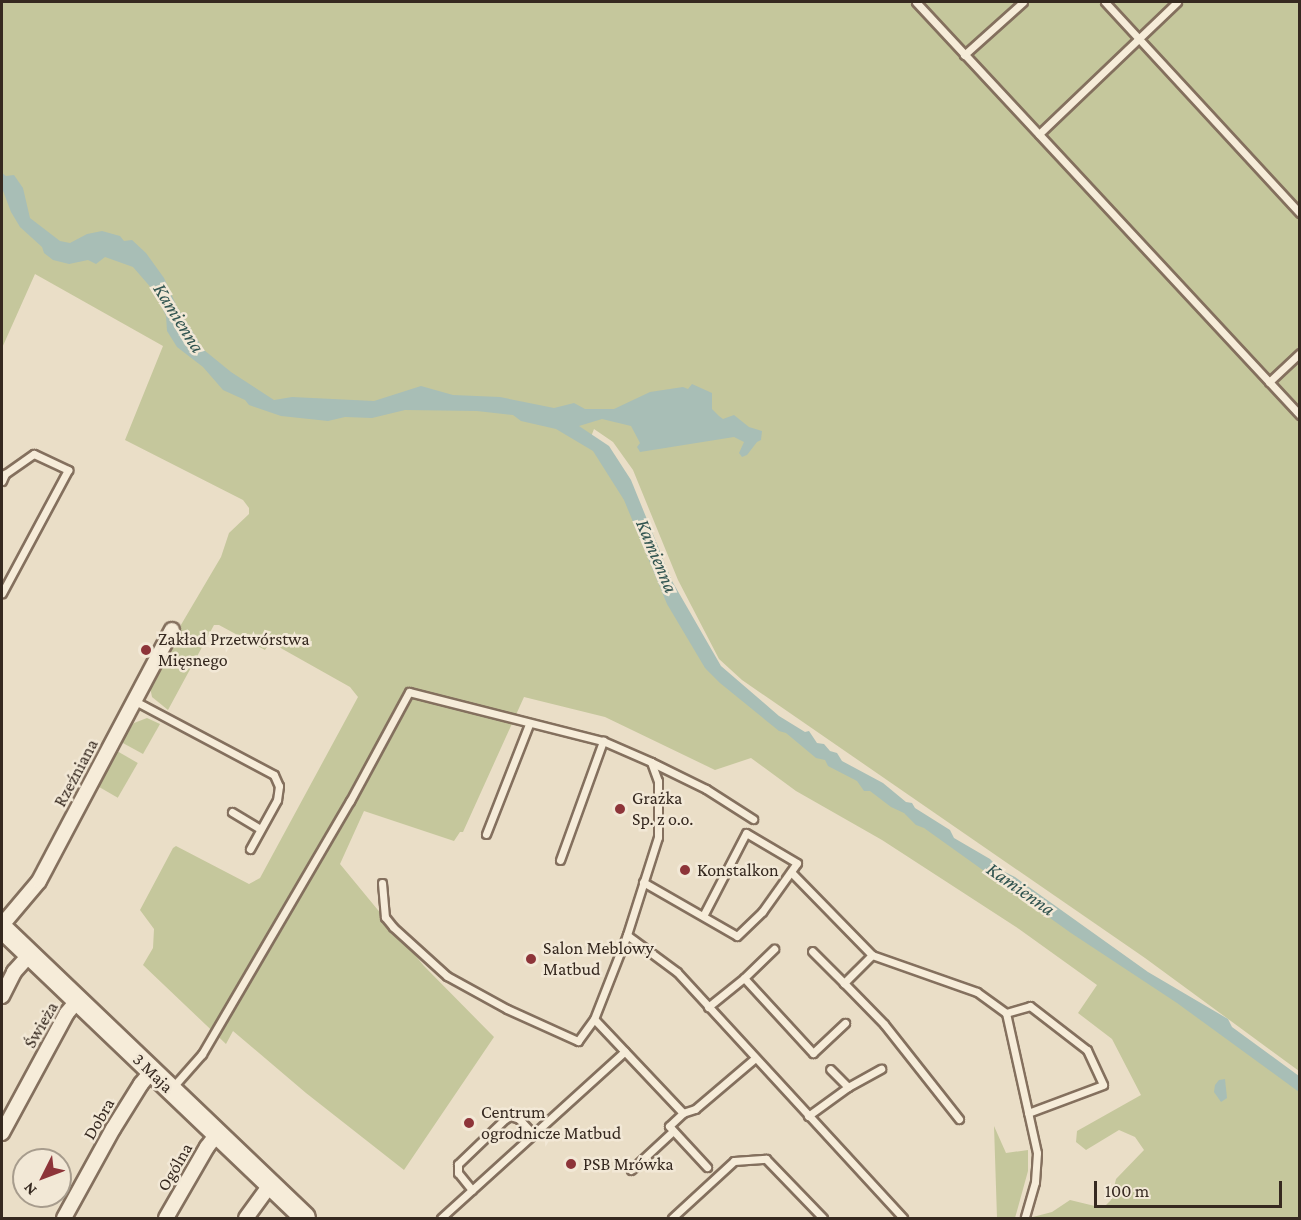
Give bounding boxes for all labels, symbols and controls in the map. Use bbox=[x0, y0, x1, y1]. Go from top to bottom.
water label: Kamienna bbox=[148, 279, 210, 357]
water label: Kamienna bbox=[631, 515, 683, 597]
place label: Zakład Przetwórstwa Mięsnego bbox=[158, 629, 310, 672]
marker: Zakład Przetwórstwa Mięsnego bbox=[139, 643, 153, 657]
street label: Rzeźniana bbox=[49, 735, 103, 811]
place label: Grażka Sp. z o.o. bbox=[632, 788, 693, 830]
marker: Grażka Sp. z o.o. bbox=[613, 802, 627, 816]
water label: Kamienna bbox=[982, 857, 1060, 921]
place label: Konstalkon bbox=[697, 859, 779, 881]
marker: Konstalkon bbox=[678, 863, 692, 877]
place label: Salon Meblowy Matbud bbox=[543, 938, 654, 980]
marker: Salon Meblowy Matbud bbox=[524, 952, 538, 966]
street label: Świeża bbox=[19, 998, 63, 1052]
street label: 3 Maja bbox=[128, 1049, 178, 1097]
street label: Dobra bbox=[79, 1094, 119, 1144]
place label: Centrum ogrodnicze Matbud bbox=[481, 1102, 621, 1144]
marker: Centrum ogrodnicze Matbud bbox=[462, 1116, 476, 1130]
street label: Ogólna bbox=[153, 1139, 197, 1195]
north arrow bbox=[12, 1148, 72, 1208]
place label: PSB Mrówka bbox=[583, 1153, 674, 1175]
marker: PSB Mrówka bbox=[564, 1157, 578, 1171]
scale bar bbox=[1097, 1169, 1284, 1207]
text: N bbox=[20, 1179, 40, 1199]
text: 100 m bbox=[1105, 1181, 1149, 1201]

